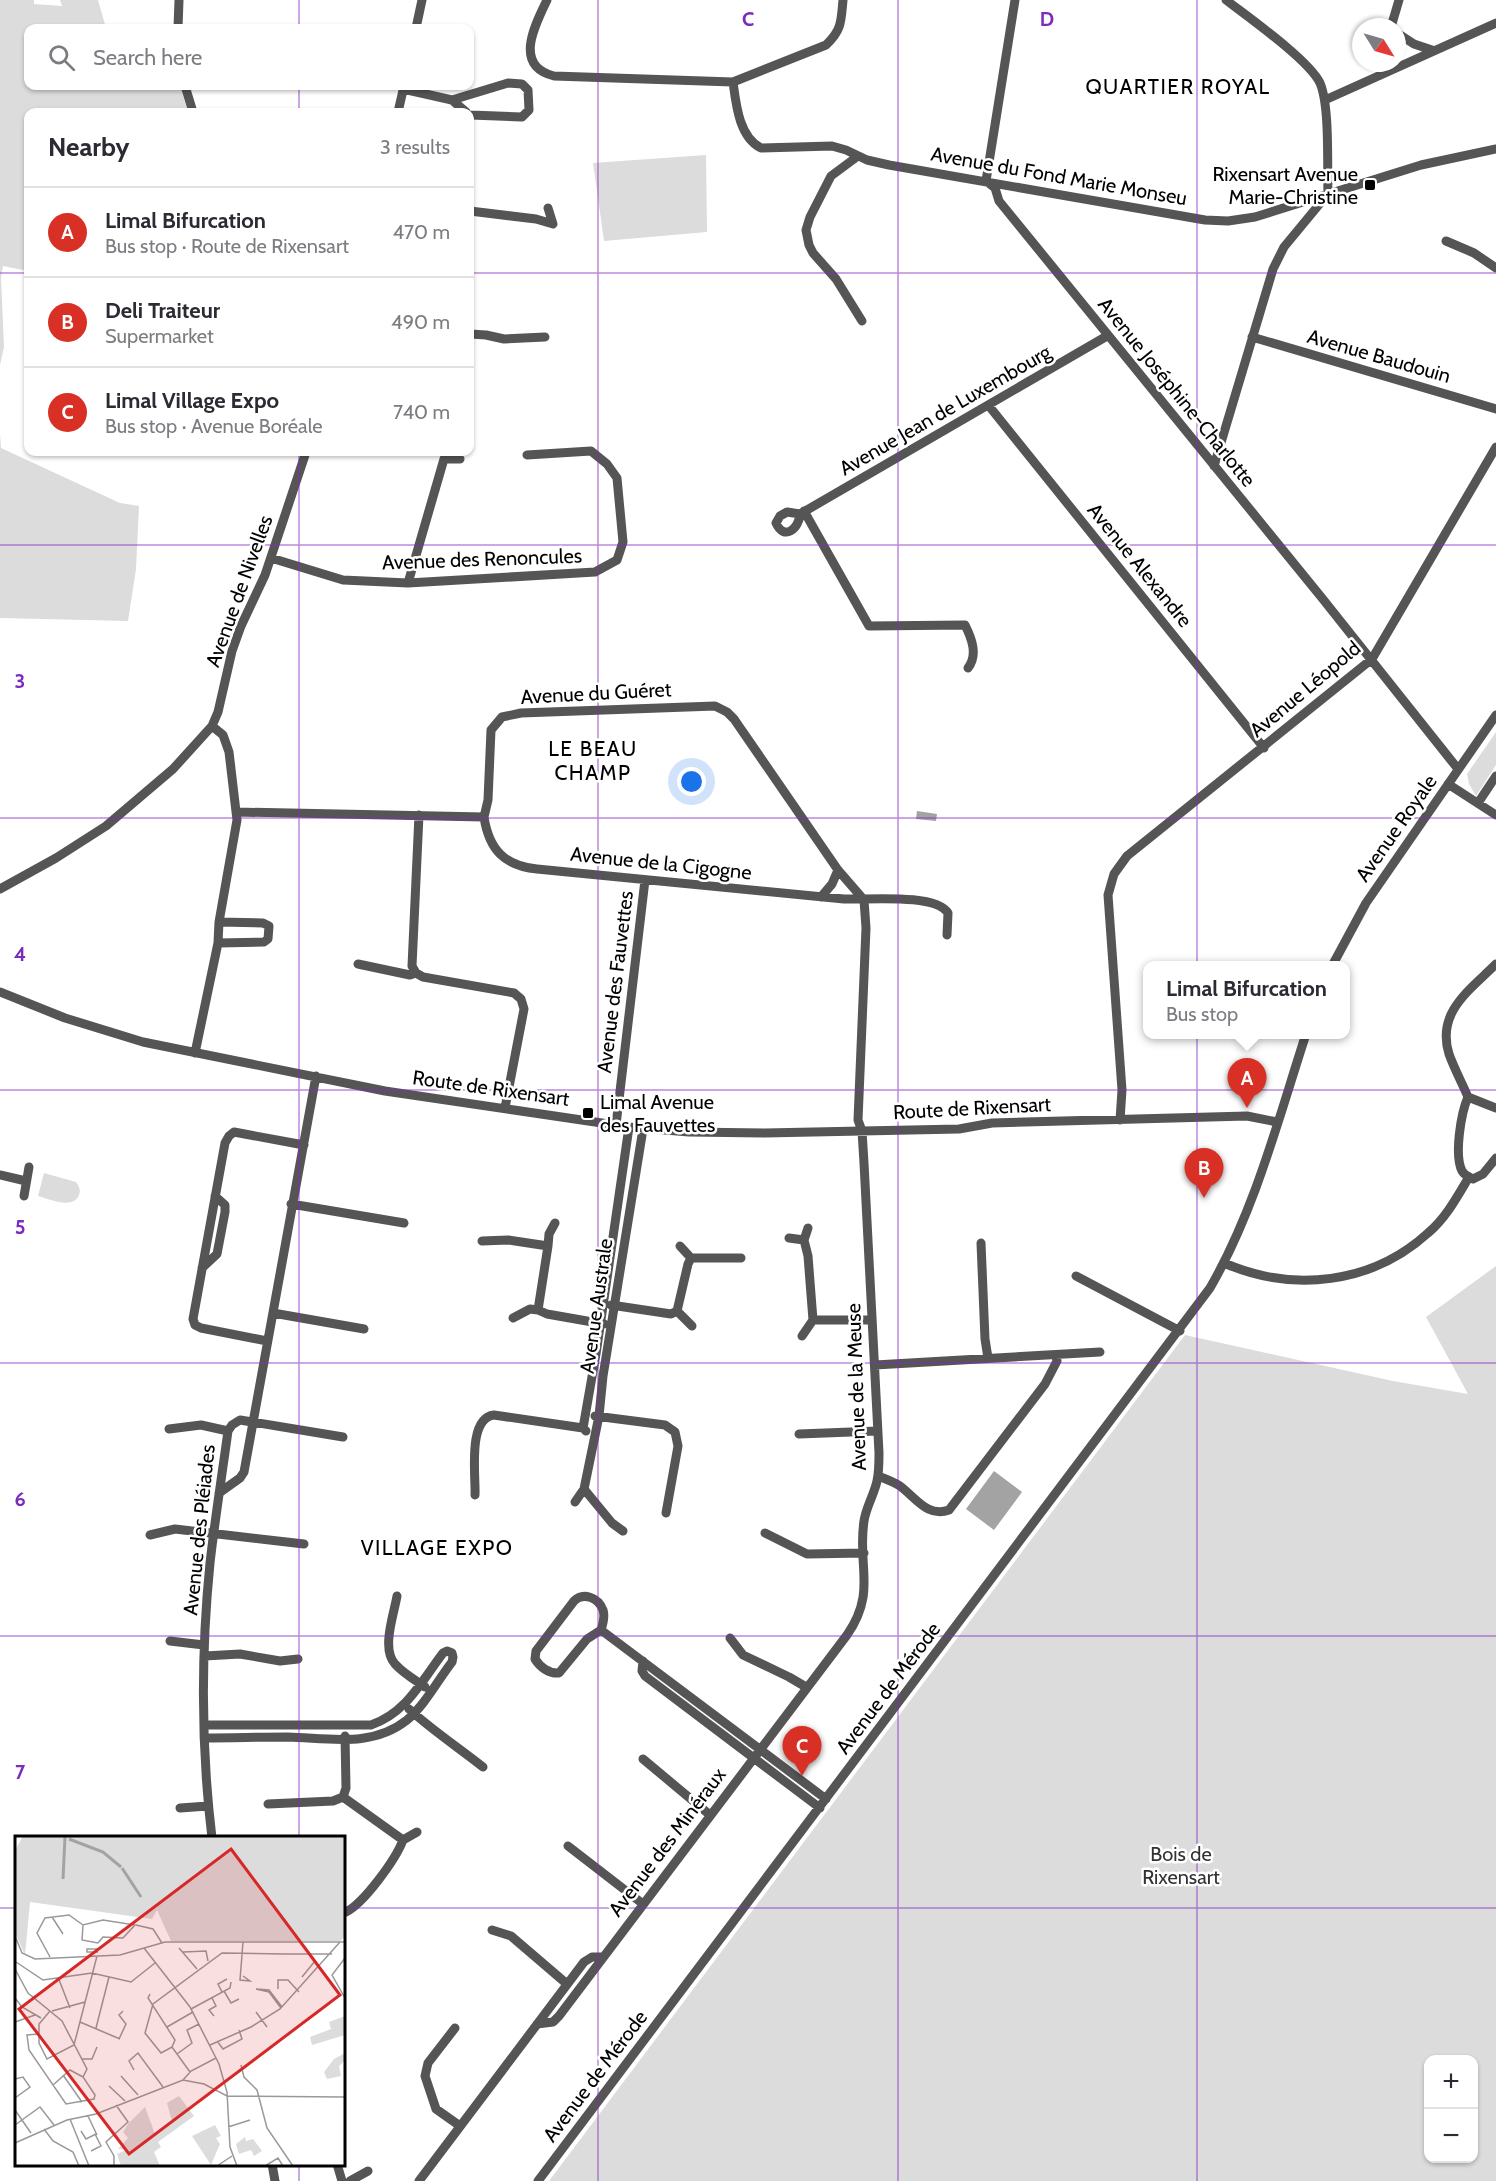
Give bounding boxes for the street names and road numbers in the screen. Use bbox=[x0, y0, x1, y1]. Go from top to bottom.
street label: Avenue du Fond Marie Monseu bbox=[929, 142, 1189, 210]
street label: Avenue Joséphine-Charlotte bbox=[1093, 293, 1261, 491]
street label: Avenue Baudouin bbox=[1305, 324, 1453, 388]
street label: Avenue Jean de Luxembourg bbox=[835, 339, 1056, 480]
street label: Avenue Alexandre bbox=[1083, 498, 1197, 632]
street label: Avenue de Nivelles bbox=[200, 512, 278, 670]
street label: Avenue des Renoncules bbox=[382, 544, 582, 574]
street label: Avenue Léopold bbox=[1245, 636, 1365, 742]
street label: Avenue du Guéret bbox=[520, 677, 672, 709]
street label: Avenue Royale bbox=[1350, 770, 1442, 886]
street label: Avenue de la Cigogne bbox=[569, 842, 753, 884]
street label: Avenue des Fauvettes bbox=[592, 890, 638, 1074]
street label: Route de Rixensart bbox=[411, 1065, 571, 1111]
street label: Route de Rixensart bbox=[892, 1092, 1052, 1124]
street label: Avenue Australe bbox=[575, 1237, 617, 1375]
street label: Avenue de la Meuse bbox=[841, 1303, 871, 1471]
street label: Avenue des Pléiades bbox=[178, 1443, 220, 1617]
street label: Avenue de Mérode bbox=[831, 1618, 945, 1758]
street label: Avenue des Minéraux bbox=[603, 1763, 731, 1921]
street label: Avenue de Mérode bbox=[538, 2006, 652, 2146]

